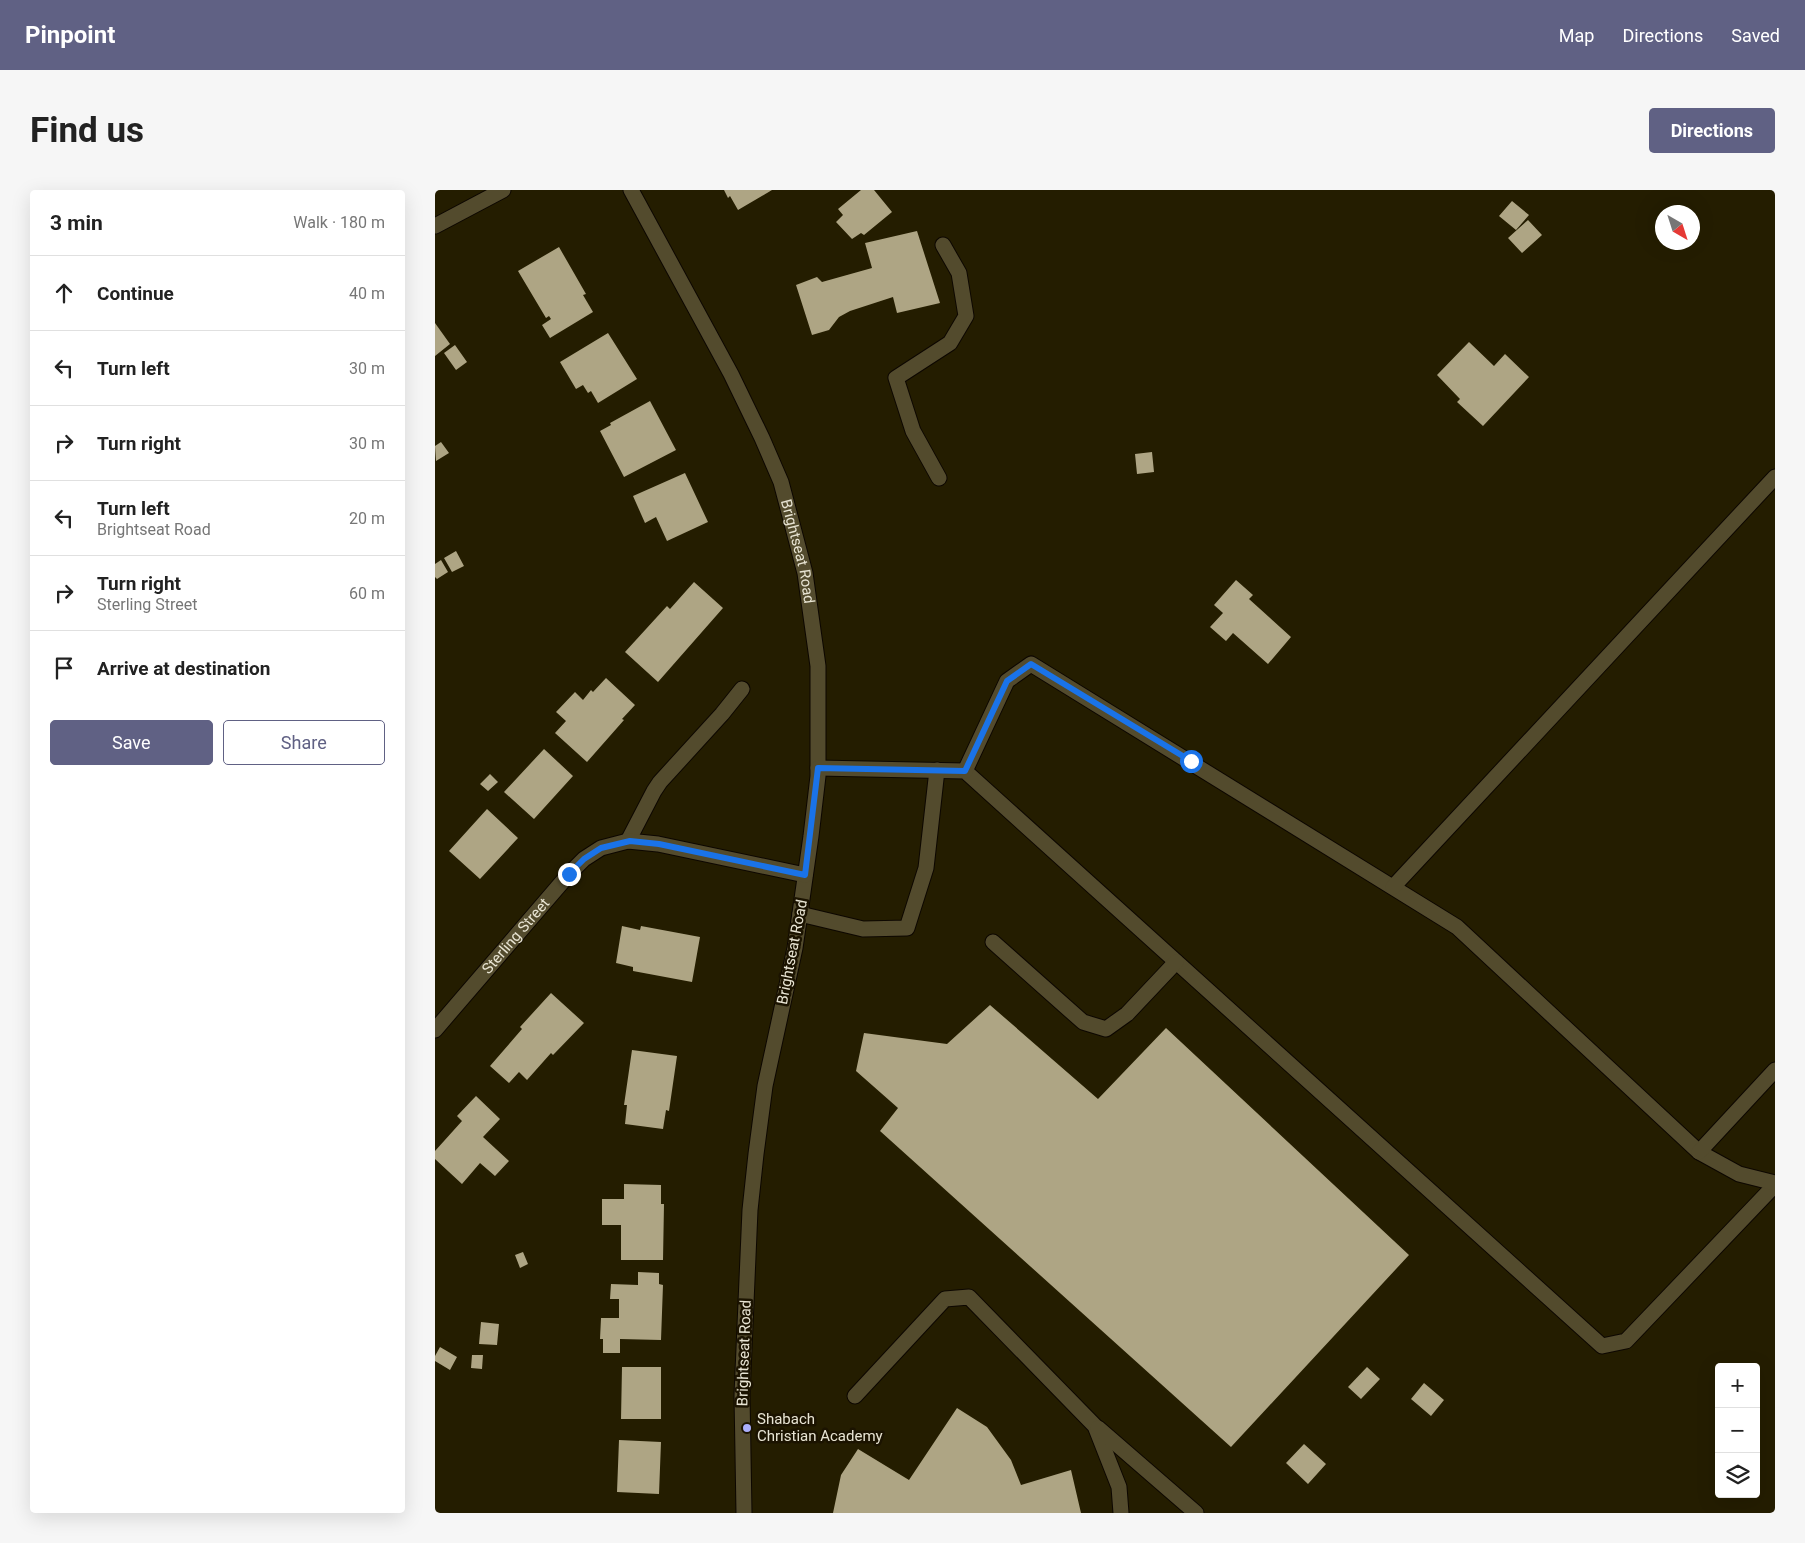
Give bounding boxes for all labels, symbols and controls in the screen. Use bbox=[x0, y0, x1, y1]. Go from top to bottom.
text: Pinpoint bbox=[25, 21, 115, 49]
text: Map bbox=[1559, 25, 1594, 46]
text: Directions bbox=[1622, 25, 1703, 46]
text: Saved bbox=[1731, 25, 1780, 46]
button: Directions bbox=[1649, 108, 1775, 153]
text: Find us bbox=[30, 110, 144, 151]
north arrow bbox=[1655, 205, 1700, 250]
text: 3 min bbox=[50, 211, 103, 235]
text: Walk · 180 m bbox=[293, 213, 385, 232]
icon: ahead bbox=[50, 279, 78, 307]
text: Continue bbox=[97, 282, 174, 305]
text: 40 m bbox=[349, 284, 385, 303]
icon: left bbox=[50, 354, 78, 382]
text: Turn left bbox=[97, 357, 170, 380]
text: 30 m bbox=[349, 359, 385, 378]
icon: right bbox=[50, 429, 78, 457]
text: Turn right bbox=[97, 432, 181, 455]
text: 30 m bbox=[349, 434, 385, 453]
text: Turn left bbox=[97, 497, 170, 520]
street label: Brightseat Road bbox=[777, 497, 818, 605]
icon: left bbox=[50, 504, 78, 532]
text: 20 m bbox=[349, 509, 385, 528]
text: Brightseat Road bbox=[97, 520, 211, 539]
text: Turn right bbox=[97, 572, 181, 595]
icon: right bbox=[50, 579, 78, 607]
text: 60 m bbox=[349, 584, 385, 603]
text: Sterling Street bbox=[97, 595, 197, 614]
icon: arrive bbox=[50, 654, 78, 682]
text: Arrive at destination bbox=[97, 657, 270, 680]
button: Save bbox=[50, 720, 213, 765]
button: Share bbox=[223, 720, 385, 765]
route start bbox=[1180, 750, 1203, 773]
route end bbox=[558, 863, 581, 886]
street label: Sterling Street bbox=[478, 894, 553, 978]
street label: Brightseat Road bbox=[773, 898, 811, 1006]
street label: Brightseat Road bbox=[733, 1299, 755, 1407]
map controls bbox=[1715, 1363, 1760, 1498]
button: + bbox=[1715, 1363, 1760, 1408]
button: − bbox=[1715, 1408, 1760, 1453]
place label: Shabach Christian Academy bbox=[757, 1410, 883, 1445]
marker: Shabach Christian Academy bbox=[741, 1422, 753, 1434]
button: layers bbox=[1715, 1453, 1760, 1498]

